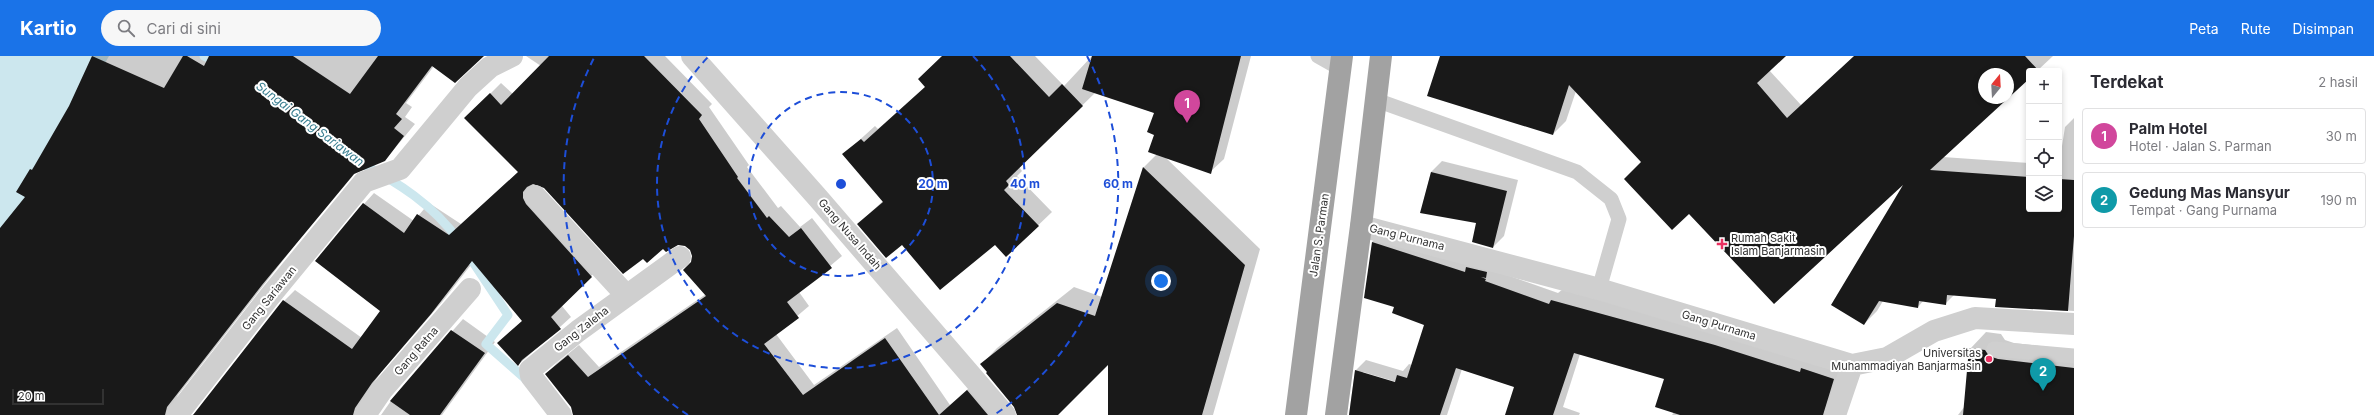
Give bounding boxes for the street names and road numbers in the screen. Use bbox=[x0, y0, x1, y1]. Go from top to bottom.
street label: Jalan S. Parman bbox=[1306, 192, 1332, 278]
street label: Gang Nusa Indah bbox=[815, 196, 885, 272]
street label: Gang Purnama bbox=[1368, 221, 1446, 253]
street label: Gang Sariawan bbox=[239, 263, 299, 333]
street label: Gang Zaleha bbox=[551, 303, 611, 355]
street label: Gang Purnama bbox=[1680, 307, 1758, 343]
street label: Gang Ratna bbox=[391, 324, 441, 378]

